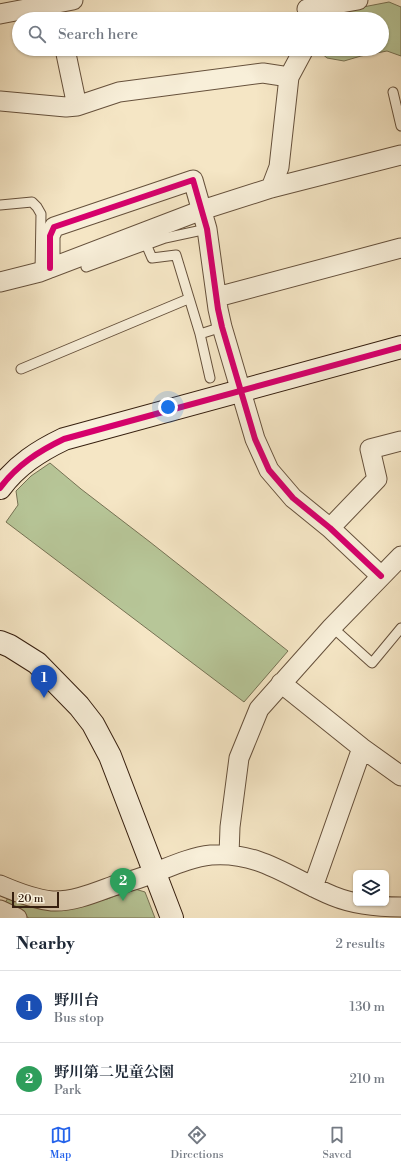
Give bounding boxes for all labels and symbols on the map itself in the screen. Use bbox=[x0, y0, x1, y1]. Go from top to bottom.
your location bbox=[158, 397, 178, 417]
pin: 1 bbox=[31, 665, 57, 698]
pin: 2 bbox=[110, 868, 136, 901]
scale bar bbox=[12, 890, 59, 909]

